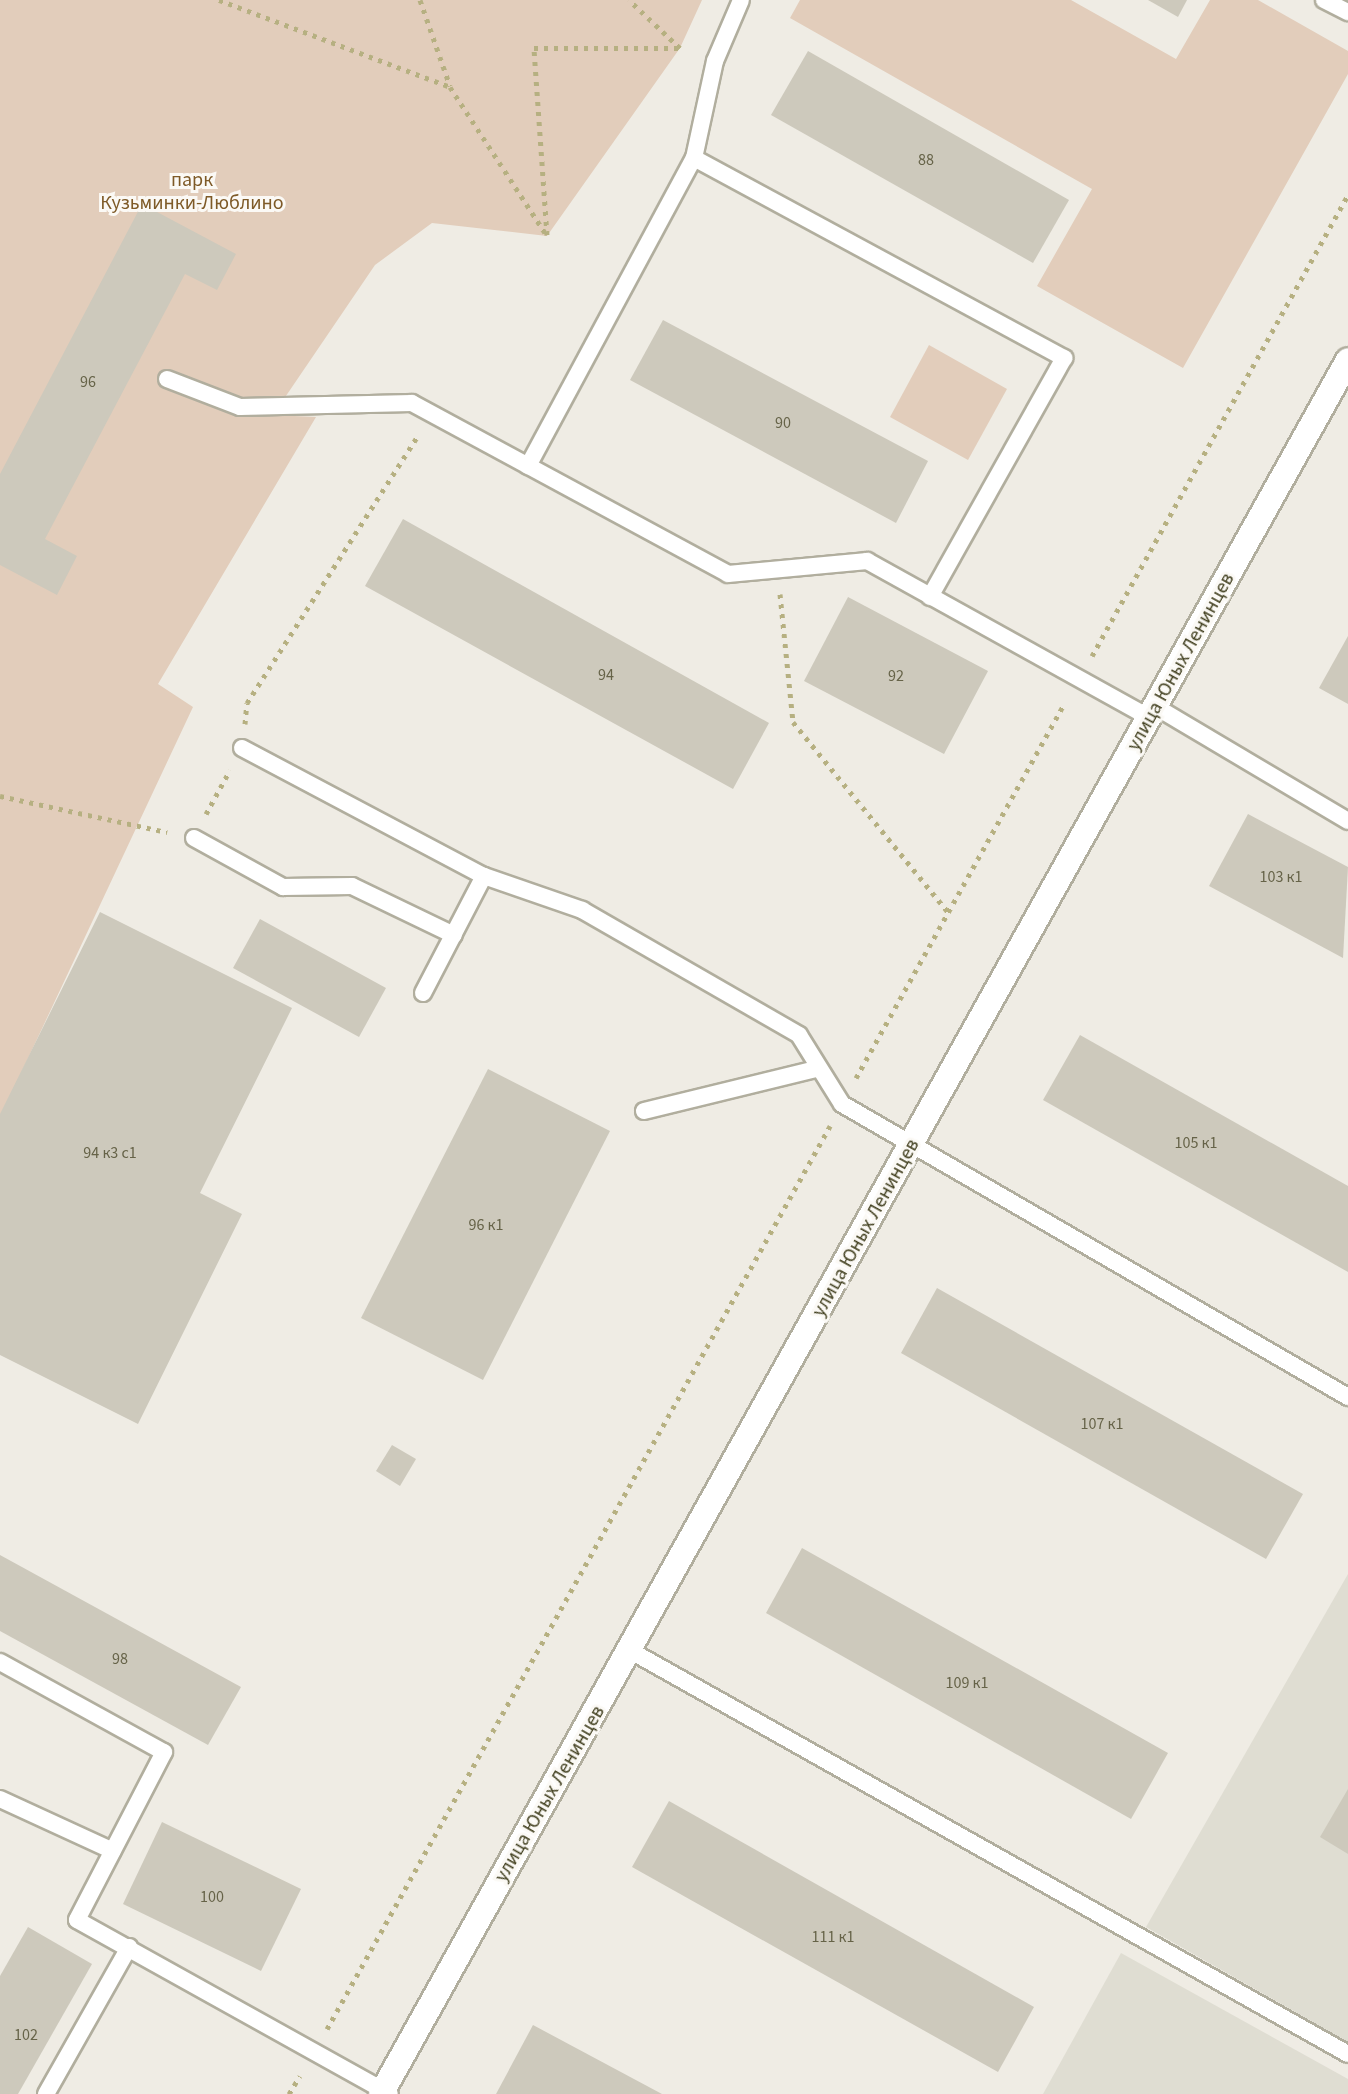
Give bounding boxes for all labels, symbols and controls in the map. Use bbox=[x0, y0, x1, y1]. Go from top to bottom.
house number: 88 bbox=[918, 150, 934, 170]
park label: парк Кузьминки-Люблино bbox=[100, 169, 284, 216]
house number: 96 bbox=[80, 372, 96, 392]
house number: 90 bbox=[775, 413, 791, 433]
street label: улица Юных Ленинцев bbox=[1122, 569, 1240, 755]
house number: 94 bbox=[598, 665, 614, 685]
house number: 92 bbox=[888, 666, 904, 686]
house number: 103 к1 bbox=[1260, 867, 1302, 887]
house number: 105 к1 bbox=[1175, 1133, 1217, 1153]
street label: улица Юных Ленинцев bbox=[807, 1135, 925, 1321]
house number: 94 к3 с1 bbox=[83, 1143, 137, 1163]
house number: 96 к1 bbox=[469, 1215, 503, 1235]
house number: 107 к1 bbox=[1081, 1414, 1123, 1434]
house number: 98 bbox=[112, 1649, 128, 1669]
house number: 109 к1 bbox=[946, 1673, 988, 1693]
street label: улица Юных Ленинцев bbox=[490, 1701, 610, 1887]
house number: 100 bbox=[200, 1887, 224, 1907]
house number: 111 к1 bbox=[812, 1927, 854, 1947]
house number: 102 bbox=[14, 2025, 38, 2045]

